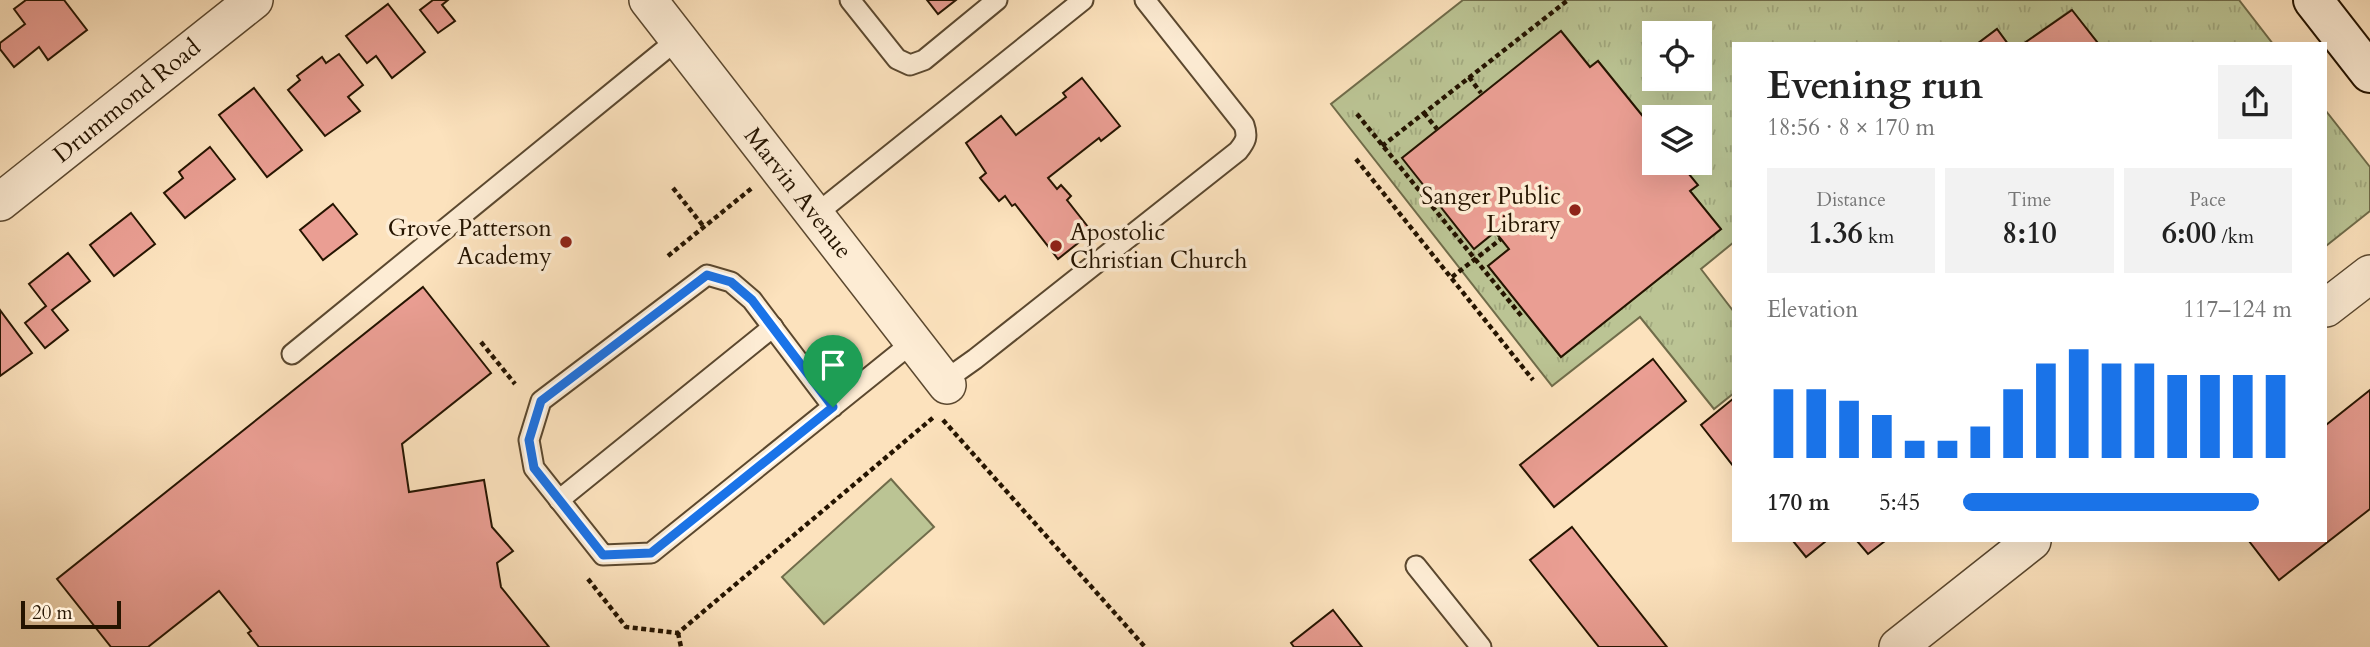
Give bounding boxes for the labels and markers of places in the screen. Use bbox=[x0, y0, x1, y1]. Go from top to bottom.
place label: Sanger Public Library bbox=[1421, 180, 1561, 241]
marker: Sanger Public Library bbox=[1567, 202, 1583, 218]
place label: Grove Patterson Academy bbox=[388, 212, 552, 273]
place label: Apostolic Christian Church bbox=[1070, 216, 1247, 277]
marker: Grove Patterson Academy bbox=[558, 234, 574, 250]
marker: Apostolic Christian Church bbox=[1048, 238, 1064, 254]
pin bbox=[803, 335, 863, 407]

